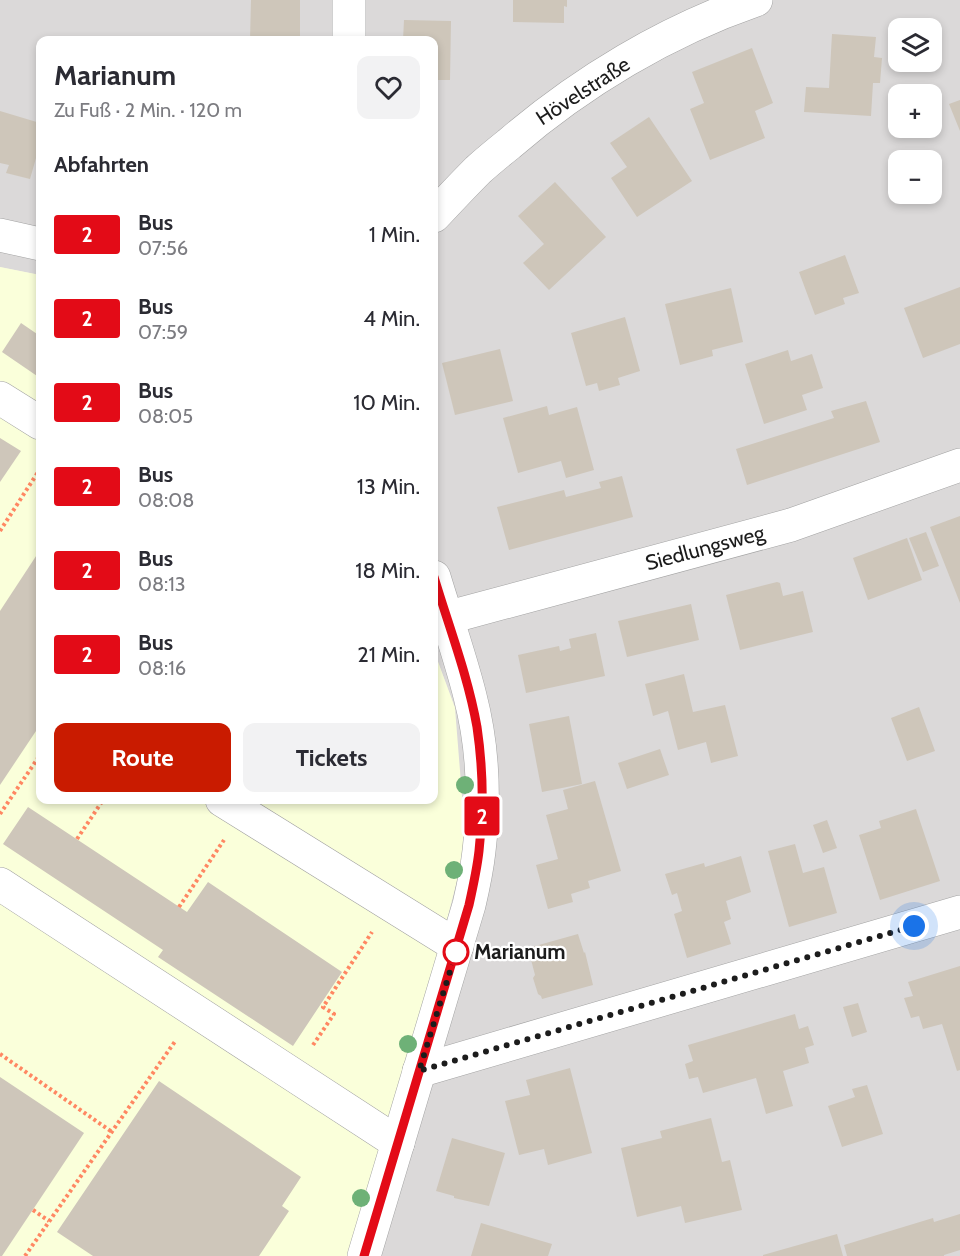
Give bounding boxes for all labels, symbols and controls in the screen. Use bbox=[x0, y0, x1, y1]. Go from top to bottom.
map controls bbox=[888, 18, 942, 204]
button: layers bbox=[888, 18, 942, 72]
street label: Hövelstraße bbox=[531, 51, 635, 130]
button: heart bbox=[357, 56, 420, 119]
text: Marianum bbox=[54, 58, 176, 92]
button: + bbox=[888, 84, 942, 138]
text: Zu Fuß · 2 Min. · 120 m bbox=[54, 98, 242, 122]
button: − bbox=[888, 150, 942, 204]
text: Abfahrten bbox=[54, 151, 149, 178]
text: Bus bbox=[138, 209, 173, 236]
text: 1 Min. bbox=[369, 221, 420, 248]
text: 2 bbox=[81, 222, 93, 247]
text: 07:56 bbox=[138, 236, 188, 260]
text: Bus bbox=[138, 293, 173, 320]
text: 4 Min. bbox=[363, 305, 420, 332]
text: 2 bbox=[81, 306, 93, 331]
text: 07:59 bbox=[138, 320, 188, 344]
text: Bus bbox=[138, 377, 173, 404]
text: 10 Min. bbox=[353, 389, 420, 416]
text: 2 bbox=[81, 390, 93, 415]
text: 08:05 bbox=[138, 404, 193, 428]
text: Bus bbox=[138, 461, 173, 488]
text: 13 Min. bbox=[357, 473, 420, 500]
text: 2 bbox=[81, 474, 93, 499]
text: 08:08 bbox=[138, 488, 194, 512]
street label: Siedlungsweg bbox=[643, 519, 768, 575]
text: Bus bbox=[138, 545, 173, 572]
text: 18 Min. bbox=[355, 557, 420, 584]
text: 2 bbox=[81, 558, 93, 583]
text: 08:13 bbox=[138, 572, 186, 596]
text: Bus bbox=[138, 629, 173, 656]
text: 21 Min. bbox=[357, 641, 420, 668]
text: 2 bbox=[81, 642, 93, 667]
text: 08:16 bbox=[138, 656, 186, 680]
button: Route bbox=[54, 723, 231, 792]
button: Tickets bbox=[243, 723, 420, 792]
line badge: 2 bbox=[462, 796, 502, 836]
text: 2 bbox=[476, 804, 488, 829]
your location bbox=[899, 911, 929, 941]
marker: Marianum bbox=[443, 939, 469, 965]
place label: Marianum bbox=[474, 939, 566, 964]

